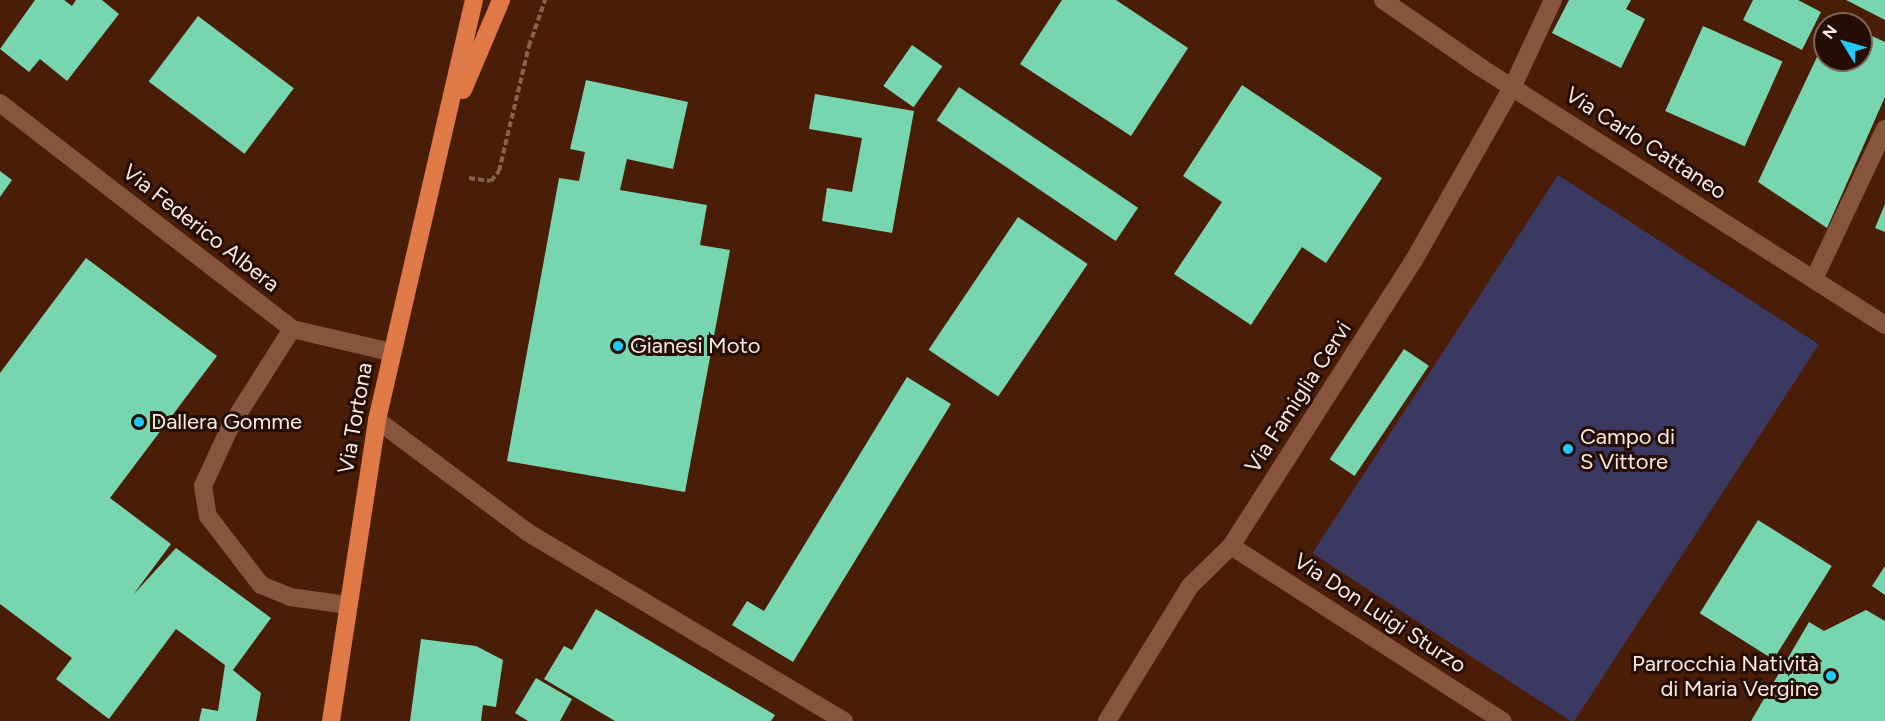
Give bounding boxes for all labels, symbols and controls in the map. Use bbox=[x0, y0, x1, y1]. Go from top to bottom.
north arrow bbox=[1813, 12, 1873, 72]
text: N bbox=[1819, 21, 1841, 43]
street label: Via Carlo Cattaneo bbox=[1561, 81, 1731, 205]
street label: Via Federico Albera bbox=[117, 159, 285, 297]
street label: Via Famiglia Cervi bbox=[1239, 316, 1357, 478]
place label: Gianesi Moto bbox=[630, 333, 761, 359]
marker: Gianesi Moto bbox=[611, 339, 625, 353]
street label: Via Tortona bbox=[332, 360, 378, 476]
place label: Dallera Gomme bbox=[151, 409, 302, 435]
marker: Dallera Gomme bbox=[132, 415, 146, 429]
place label: Campo di S Vittore bbox=[1580, 423, 1675, 475]
marker: Campo di S Vittore bbox=[1561, 442, 1575, 456]
street label: Via Don Luigi Sturzo bbox=[1289, 547, 1471, 679]
place label: Parrocchia Natività di Maria Vergine bbox=[1632, 650, 1819, 702]
marker: Parrocchia Natività di Maria Vergine bbox=[1824, 669, 1838, 683]

